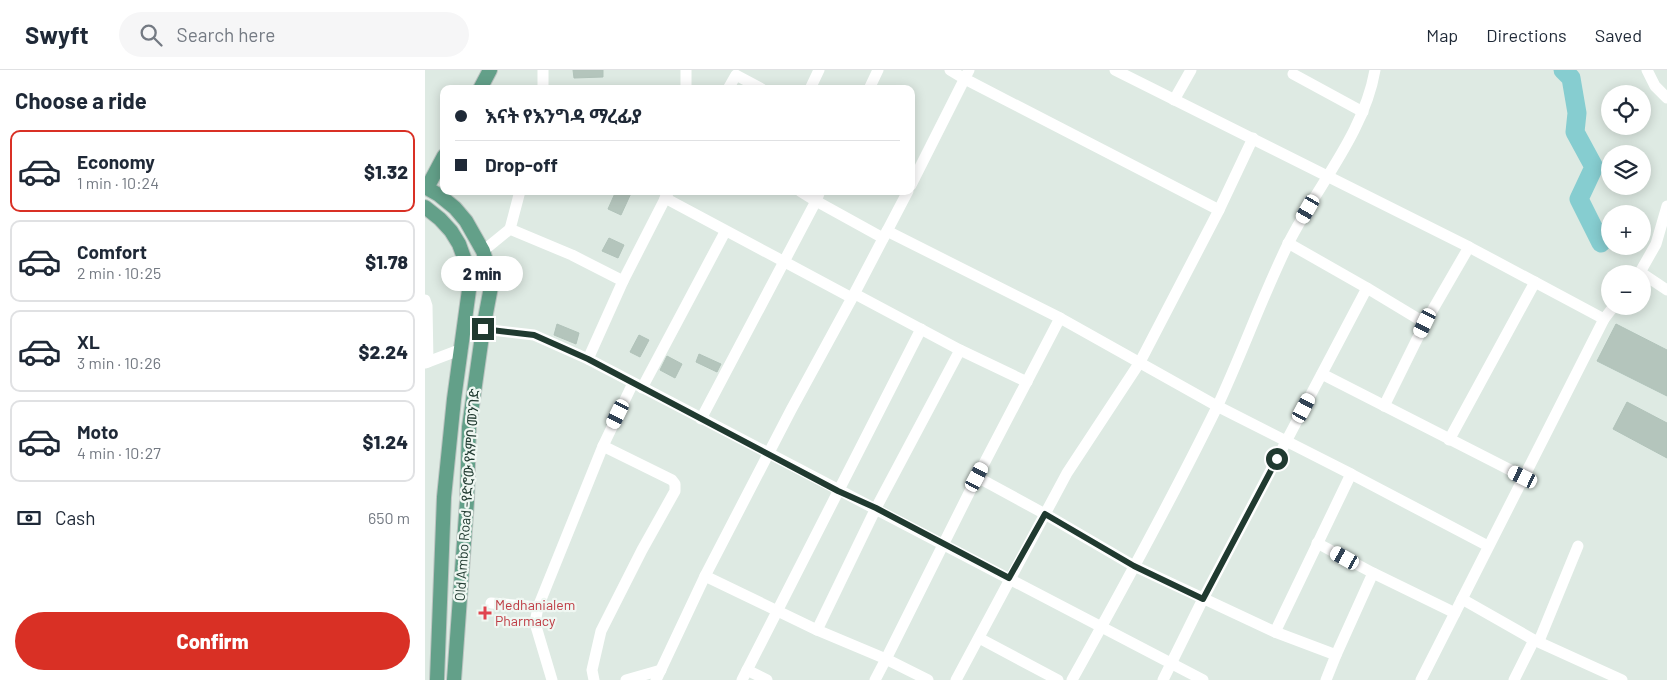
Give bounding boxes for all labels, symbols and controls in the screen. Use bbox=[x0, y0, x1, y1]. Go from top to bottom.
search box bbox=[119, 12, 469, 57]
text: Swyft bbox=[25, 20, 89, 49]
icon: search bbox=[137, 21, 165, 49]
text: Search here bbox=[177, 23, 275, 46]
text: Map bbox=[1426, 24, 1458, 46]
text: Directions bbox=[1486, 24, 1567, 46]
text: Saved bbox=[1595, 24, 1642, 46]
map controls bbox=[1601, 85, 1651, 315]
button: locate bbox=[1601, 85, 1651, 135]
text: Choose a ride bbox=[15, 87, 147, 113]
text: እናት የእንግዳ ማረፊያ bbox=[485, 104, 642, 127]
button: layers bbox=[1601, 145, 1651, 195]
icon: car bbox=[17, 149, 62, 194]
text: Economy bbox=[77, 150, 155, 173]
text: Drop-off bbox=[485, 153, 558, 176]
text: $1.32 bbox=[364, 160, 408, 183]
text: 1 min · 10:24 bbox=[77, 173, 159, 192]
car bbox=[1294, 192, 1321, 226]
button: + bbox=[1601, 205, 1651, 255]
icon: car bbox=[17, 239, 62, 284]
text: Comfort bbox=[77, 240, 147, 263]
text: $1.78 bbox=[365, 250, 408, 273]
callout: 2 min bbox=[442, 256, 524, 292]
text: 2 min · 10:25 bbox=[77, 263, 161, 282]
text: 2 min bbox=[463, 264, 501, 283]
button: − bbox=[1601, 265, 1651, 315]
car bbox=[1411, 306, 1438, 340]
route end bbox=[472, 318, 494, 340]
icon: car bbox=[17, 329, 62, 374]
text: XL bbox=[77, 330, 100, 353]
text: $2.24 bbox=[359, 340, 408, 363]
text: 3 min · 10:26 bbox=[77, 353, 161, 372]
street label: Old Ambo Road -የድሮው የአምቦ መንገድ bbox=[451, 388, 482, 602]
car bbox=[1290, 391, 1317, 425]
car bbox=[604, 397, 631, 431]
icon: car bbox=[17, 419, 62, 464]
text: Moto bbox=[77, 420, 119, 443]
text: $1.24 bbox=[363, 430, 408, 453]
text: 4 min · 10:27 bbox=[77, 443, 161, 462]
route start bbox=[1266, 448, 1288, 470]
car bbox=[963, 460, 990, 494]
car bbox=[1506, 464, 1539, 490]
icon: cash bbox=[15, 504, 43, 532]
text: Cash bbox=[55, 506, 96, 529]
text: 650 m bbox=[368, 508, 410, 527]
car bbox=[1328, 544, 1361, 572]
place label: Medhanialem Pharmacy bbox=[495, 596, 575, 629]
marker: Medhanialem Pharmacy bbox=[479, 607, 491, 619]
button: Confirm bbox=[15, 612, 410, 670]

